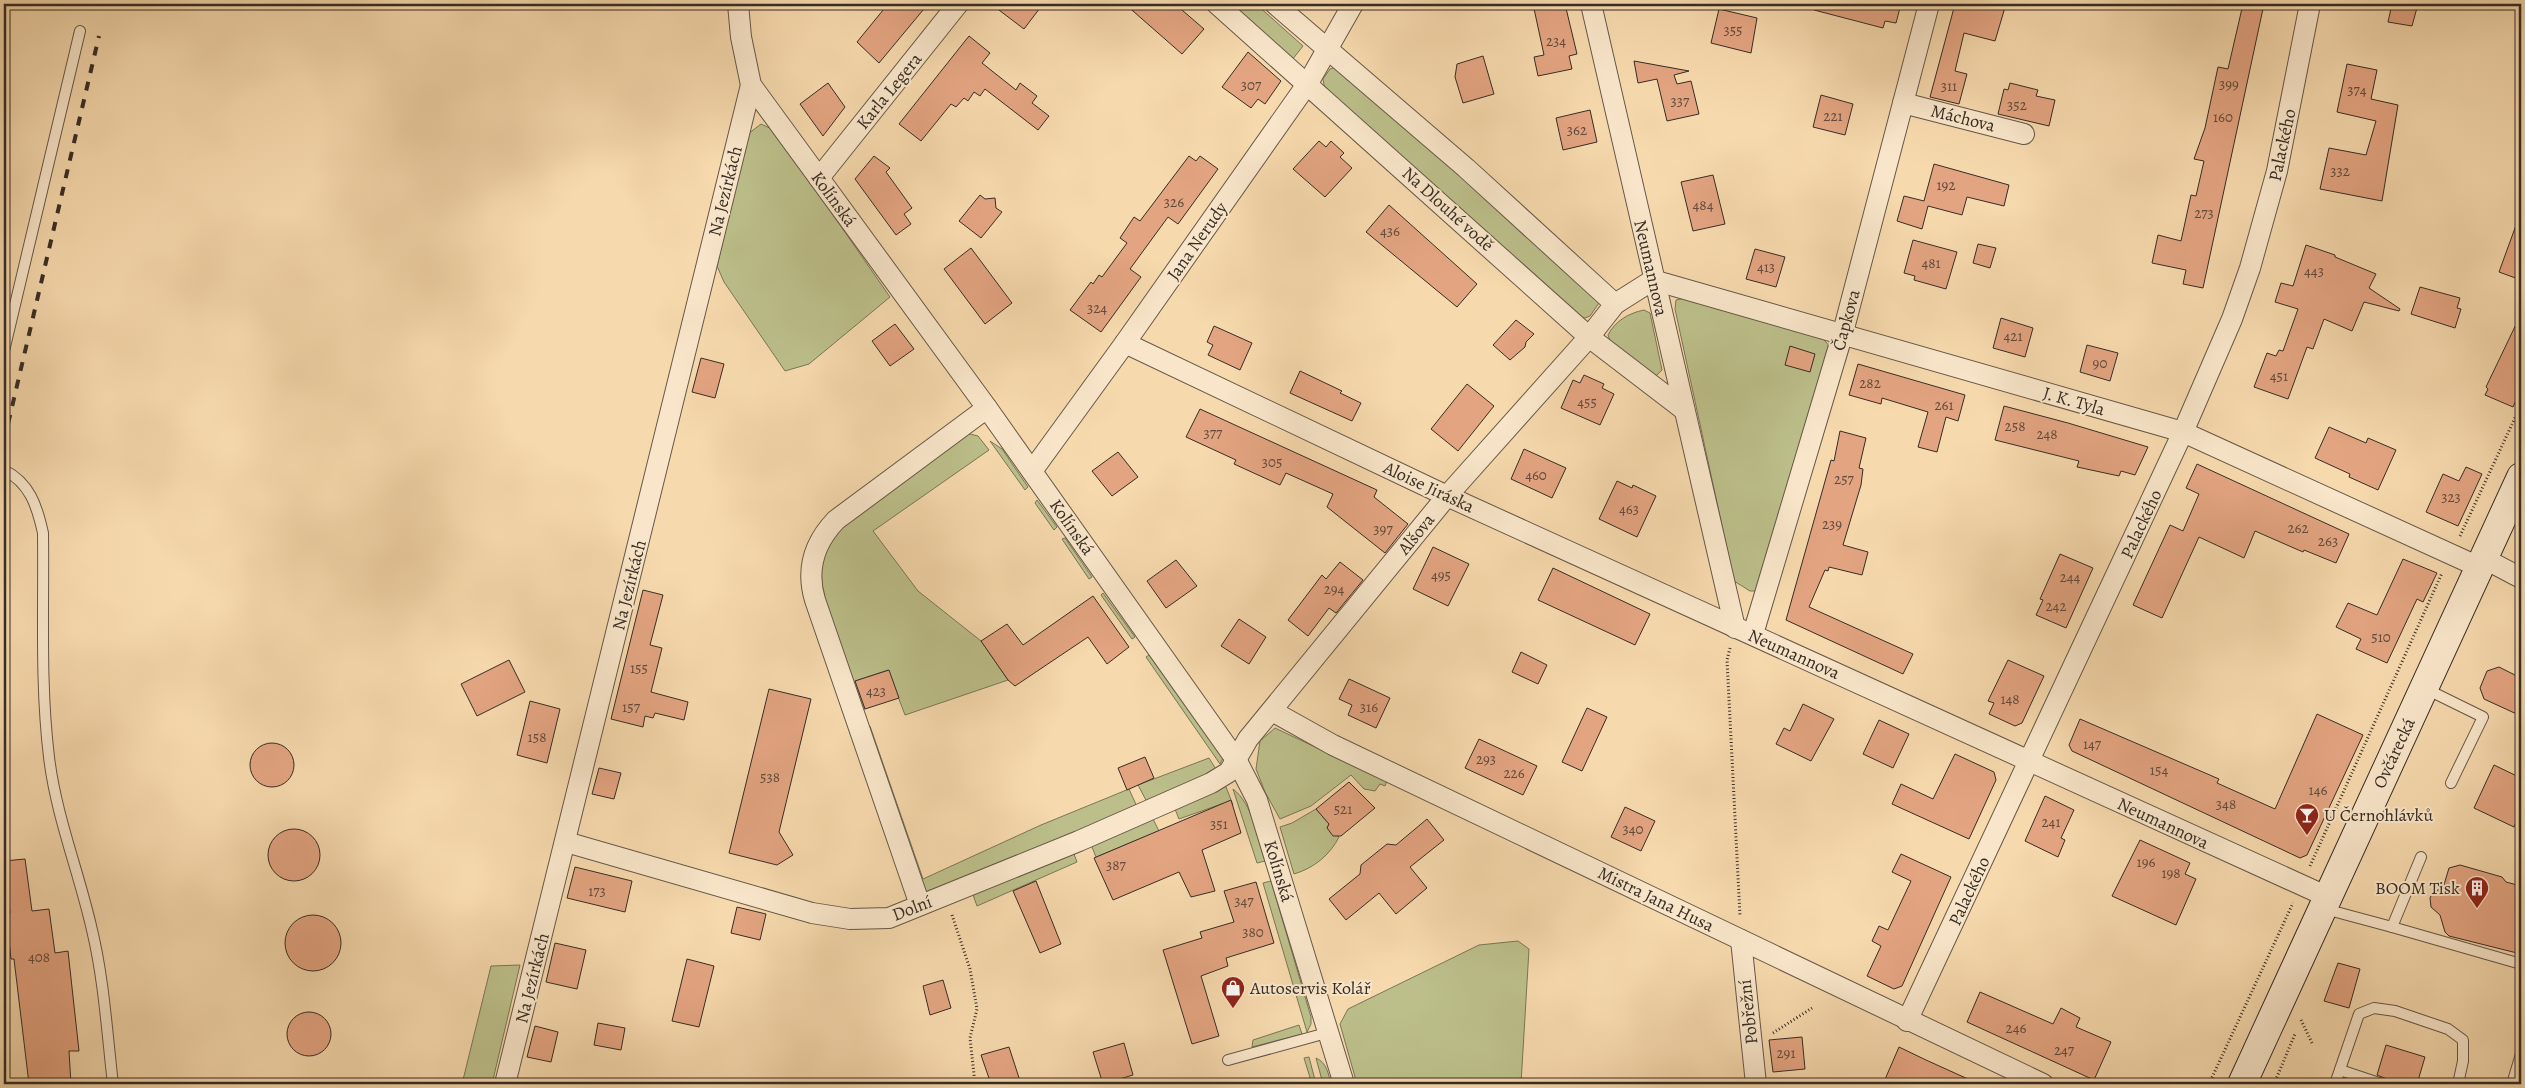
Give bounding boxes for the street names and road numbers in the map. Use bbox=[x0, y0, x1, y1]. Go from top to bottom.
street label: Karla Legera bbox=[851, 47, 928, 134]
street label: Máchova bbox=[1928, 98, 1998, 138]
street label: Palackého bbox=[2263, 106, 2301, 183]
street label: Na Jezírkách bbox=[702, 143, 748, 239]
street label: Na Dlouhé vodě bbox=[1397, 161, 1499, 257]
street label: Kolínská bbox=[806, 166, 863, 232]
street label: Jana Nerudy bbox=[1161, 196, 1233, 285]
street label: Neumannova bbox=[1628, 217, 1674, 319]
street label: Čapkova bbox=[1826, 286, 1866, 353]
street label: J. K. Tyla bbox=[2040, 381, 2108, 421]
street label: Aloise Jiráska bbox=[1379, 455, 1479, 519]
street label: Palackého bbox=[2115, 486, 2167, 562]
street label: Kolínská bbox=[1044, 494, 1100, 560]
street label: Alšova bbox=[1391, 508, 1440, 560]
street label: Na Jezírkách bbox=[606, 537, 652, 633]
street label: Neumannova bbox=[1744, 623, 1844, 685]
street label: Ovčárecká bbox=[2367, 713, 2421, 792]
street label: Neumannova bbox=[2113, 791, 2213, 855]
street label: Kolínská bbox=[1258, 837, 1300, 905]
street label: Palackého bbox=[1943, 853, 1995, 929]
street label: Mistra Jana Husa bbox=[1594, 860, 1719, 938]
street label: Dolní bbox=[889, 889, 935, 927]
street label: Na Jezírkách bbox=[509, 930, 555, 1026]
street label: Pobřežní bbox=[1733, 978, 1763, 1046]

